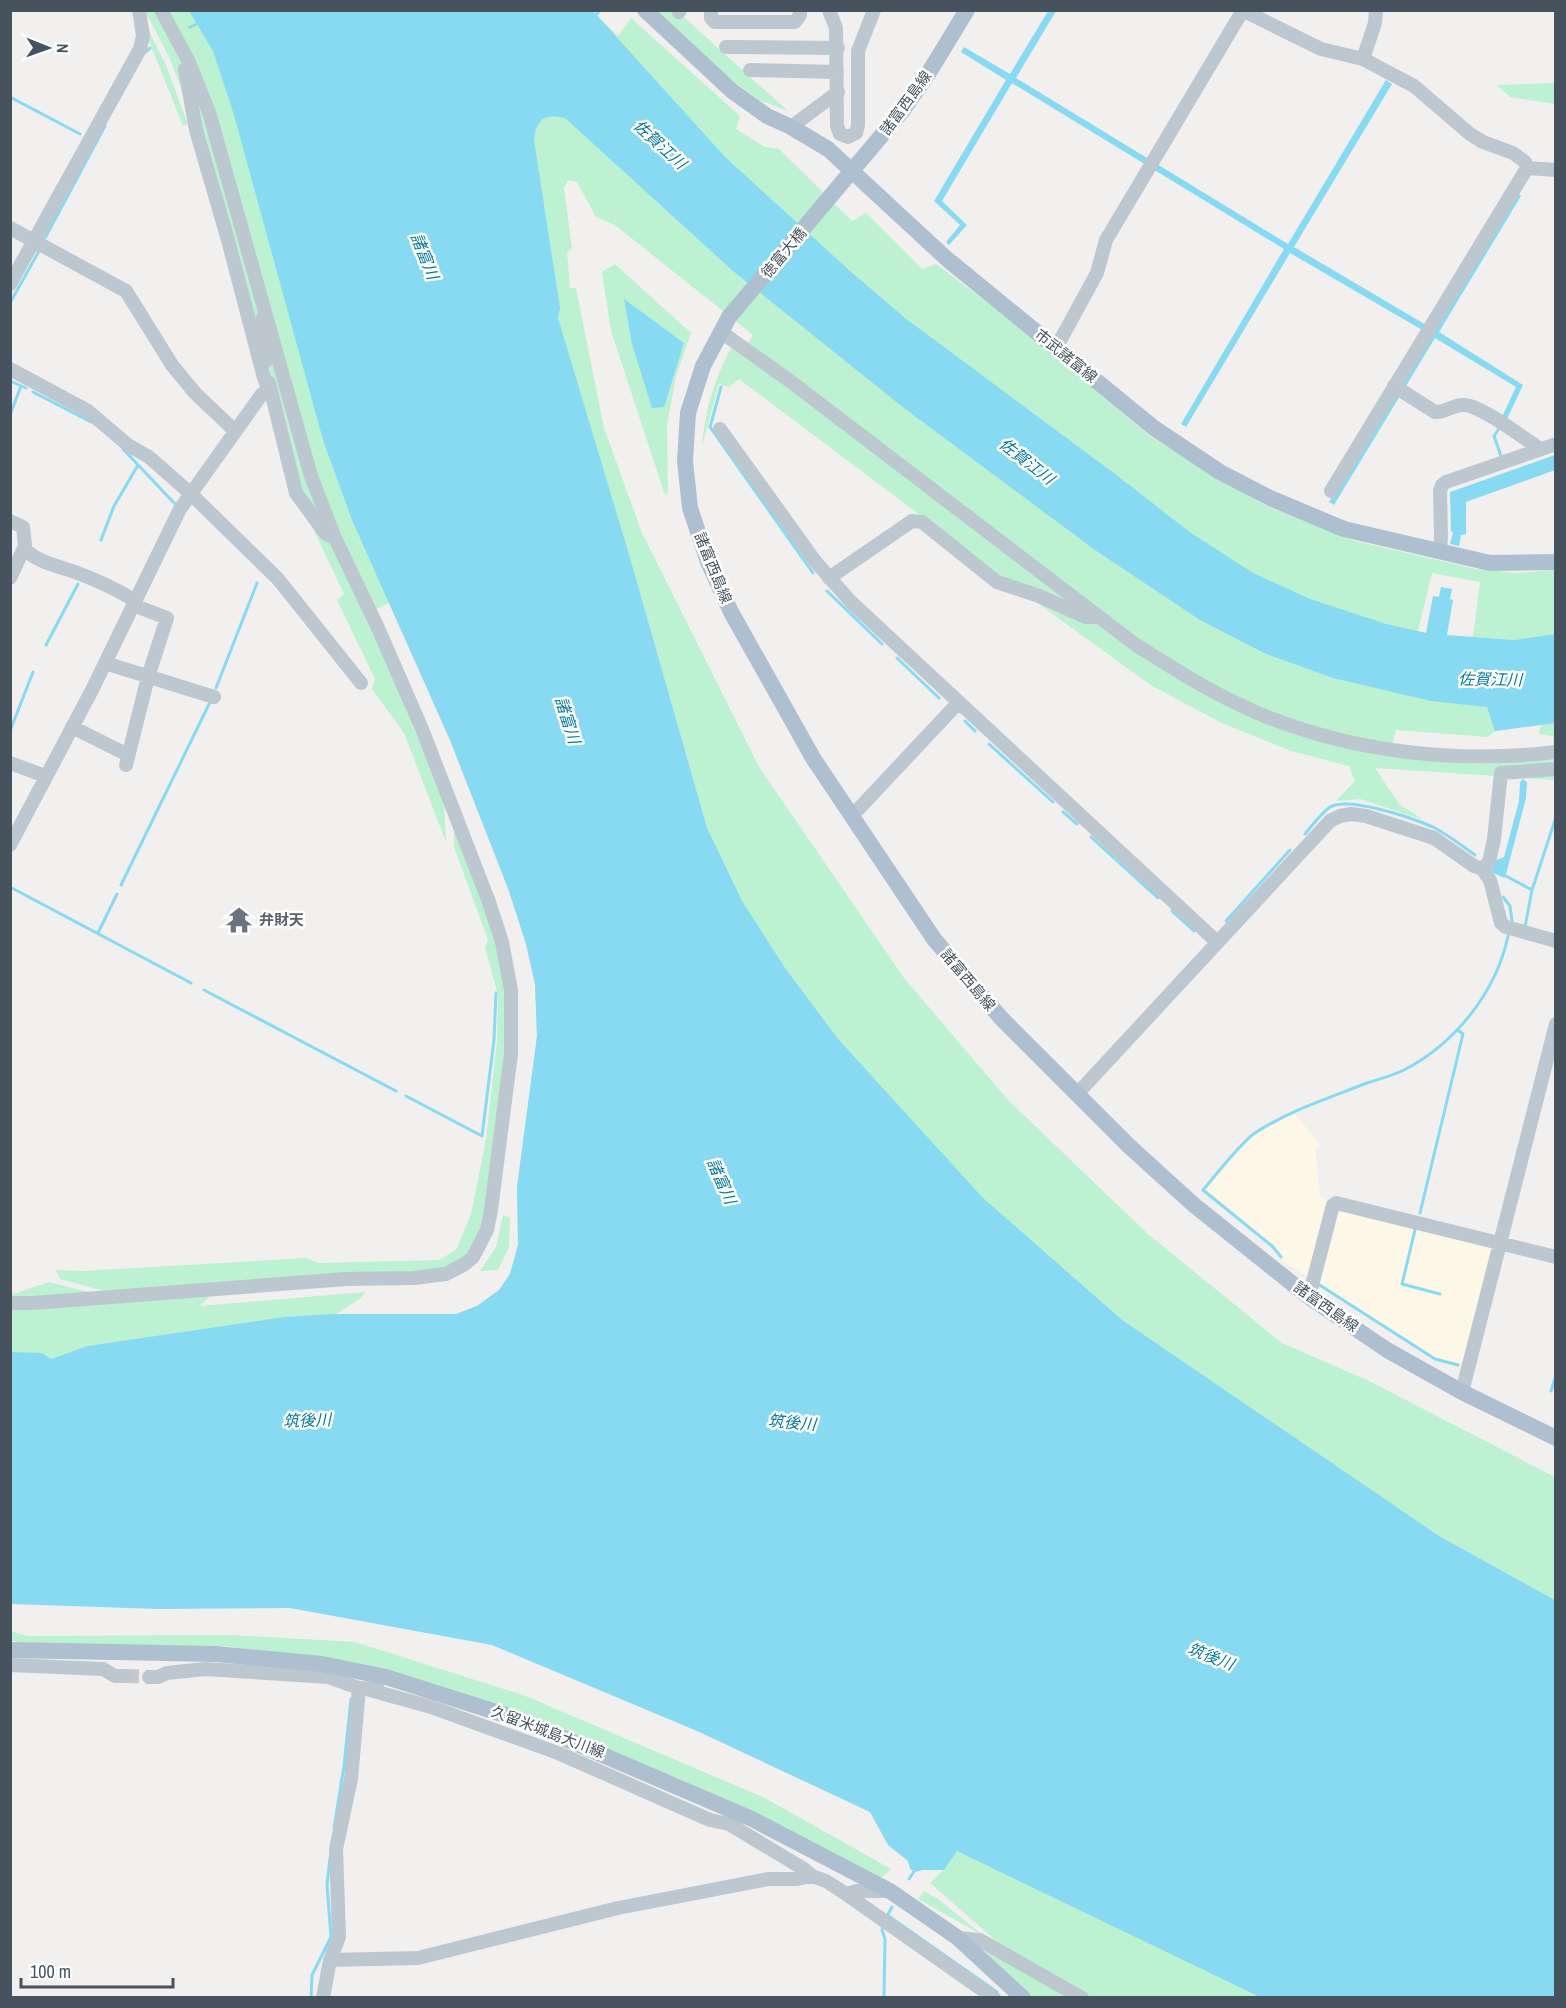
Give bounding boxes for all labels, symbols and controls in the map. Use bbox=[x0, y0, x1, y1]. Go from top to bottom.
north arrow bbox=[18, 18, 78, 78]
text: N bbox=[52, 43, 74, 53]
street label: 諸富西島線 bbox=[875, 66, 936, 139]
water label: 佐賀江川 bbox=[629, 114, 693, 175]
street label: 徳富大橋 bbox=[756, 223, 811, 282]
water label: 諸富川 bbox=[406, 230, 445, 284]
street label: 市武諸富線 bbox=[1031, 324, 1102, 387]
water label: 佐賀江川 bbox=[995, 433, 1061, 491]
street label: 諸富西島線 bbox=[690, 529, 737, 607]
water label: 佐賀江川 bbox=[1458, 667, 1524, 691]
water label: 諸富川 bbox=[550, 694, 586, 748]
temple icon: 弁財天 bbox=[224, 905, 254, 935]
place label: 弁財天 bbox=[259, 909, 304, 930]
street label: 諸富西島線 bbox=[936, 944, 1001, 1015]
water label: 諸富川 bbox=[702, 1155, 743, 1209]
street label: 諸富西島線 bbox=[1290, 1276, 1363, 1337]
water label: 筑後川 bbox=[283, 1408, 333, 1432]
water label: 筑後川 bbox=[767, 1409, 819, 1435]
water label: 筑後川 bbox=[1185, 1637, 1239, 1676]
street label: 久留米城島大川線 bbox=[488, 1700, 608, 1763]
scale bar bbox=[21, 1951, 172, 1989]
text: 100 m bbox=[30, 1959, 71, 1984]

